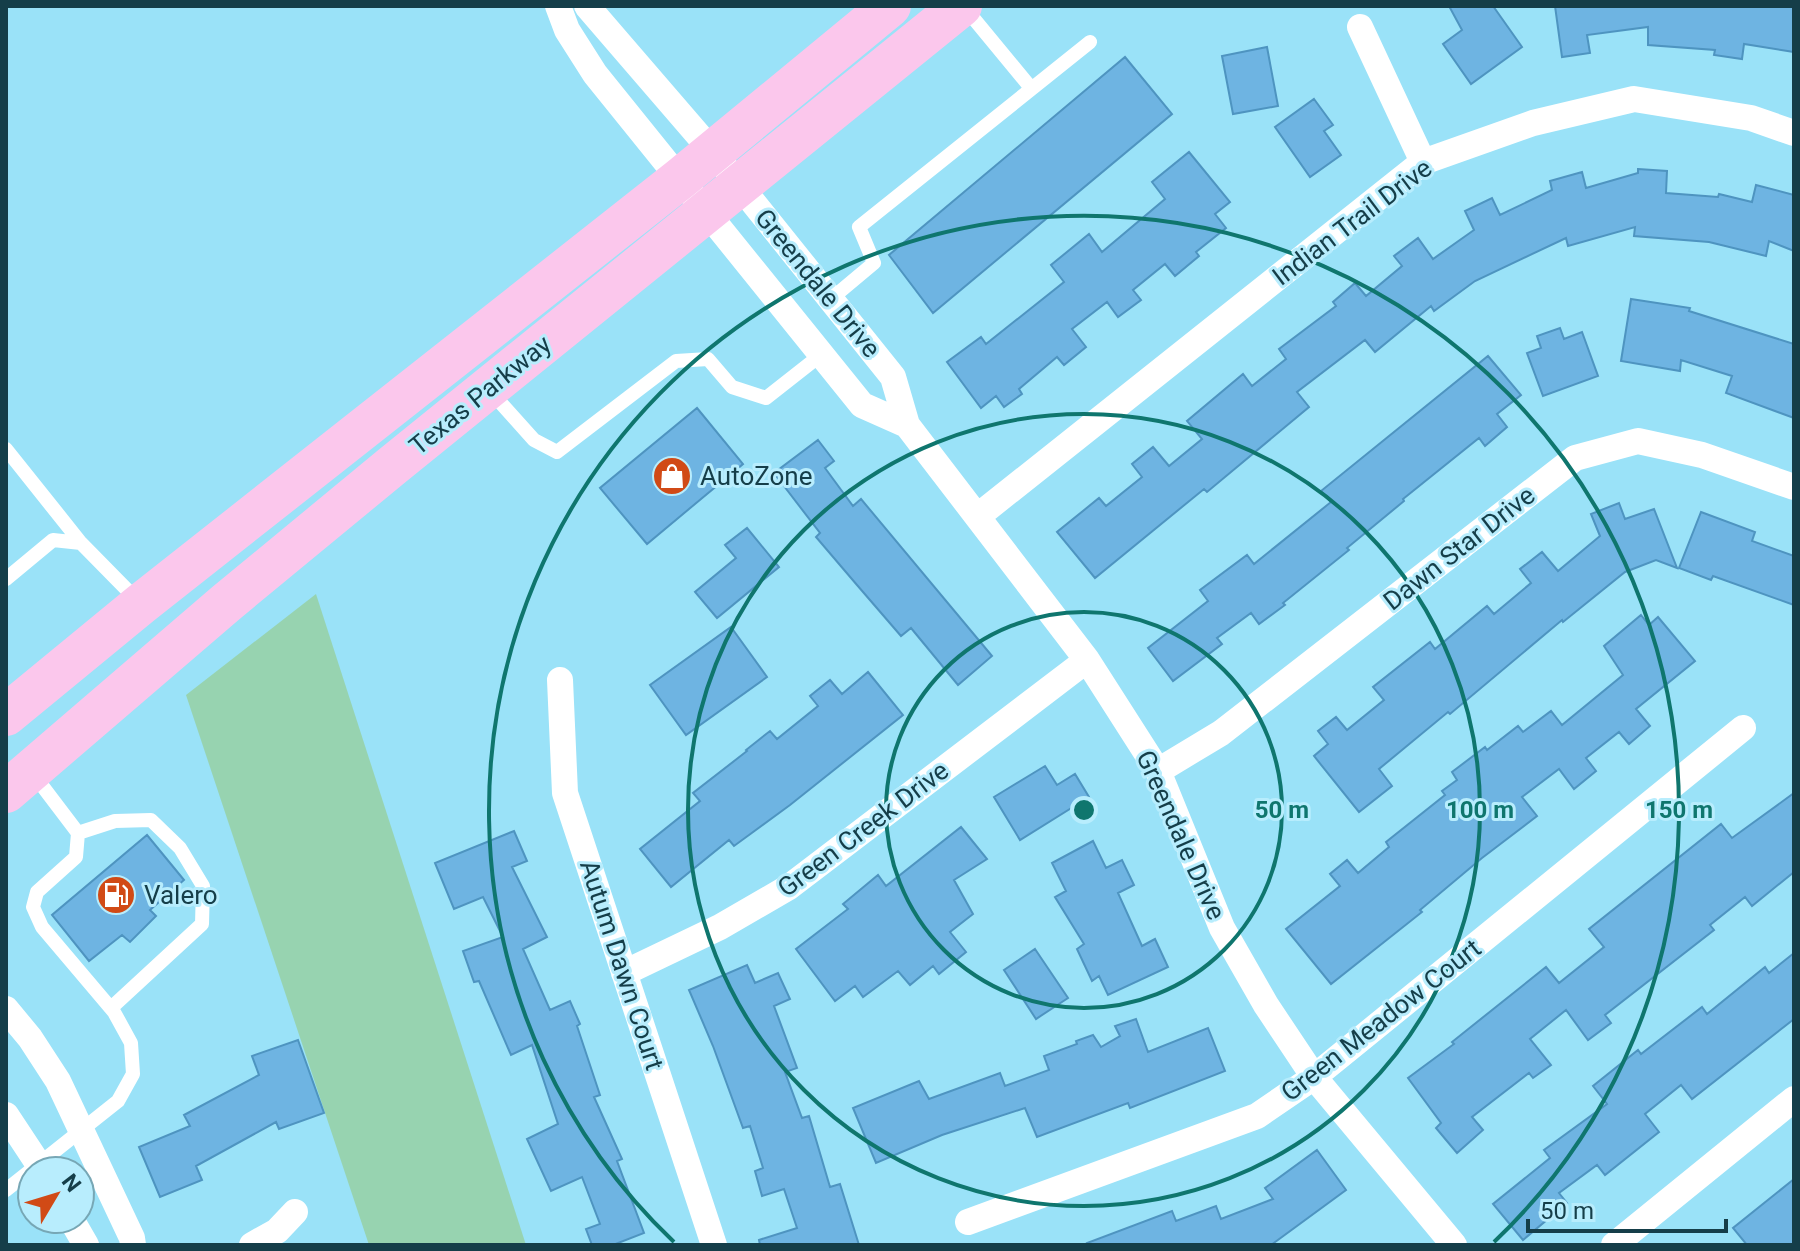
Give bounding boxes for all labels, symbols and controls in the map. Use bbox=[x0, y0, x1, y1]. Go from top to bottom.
street label: Indian Trail Drive bbox=[1267, 152, 1437, 292]
street label: Greendale Drive bbox=[749, 203, 887, 363]
street label: Texas Parkway bbox=[403, 329, 557, 461]
shop icon: AutoZone bbox=[651, 455, 693, 497]
place label: AutoZone bbox=[700, 461, 813, 491]
street label: Dawn Star Drive bbox=[1378, 480, 1540, 616]
street label: Greendale Drive bbox=[1130, 746, 1232, 924]
street label: Green Creek Drive bbox=[772, 755, 954, 903]
centre of rings bbox=[1070, 796, 1098, 824]
text: 50 m bbox=[1255, 796, 1309, 824]
text: 100 m bbox=[1446, 796, 1514, 824]
text: 150 m bbox=[1645, 796, 1713, 824]
street label: Autum Dawn Court bbox=[574, 856, 670, 1074]
fuel station icon: Valero bbox=[95, 874, 137, 916]
place label: Valero bbox=[144, 880, 218, 910]
street label: Green Meadow Court bbox=[1275, 933, 1487, 1107]
north arrow bbox=[16, 1155, 96, 1235]
text: N bbox=[57, 1169, 86, 1197]
scale bar bbox=[1528, 1183, 1726, 1233]
text: 50 m bbox=[1540, 1197, 1594, 1225]

